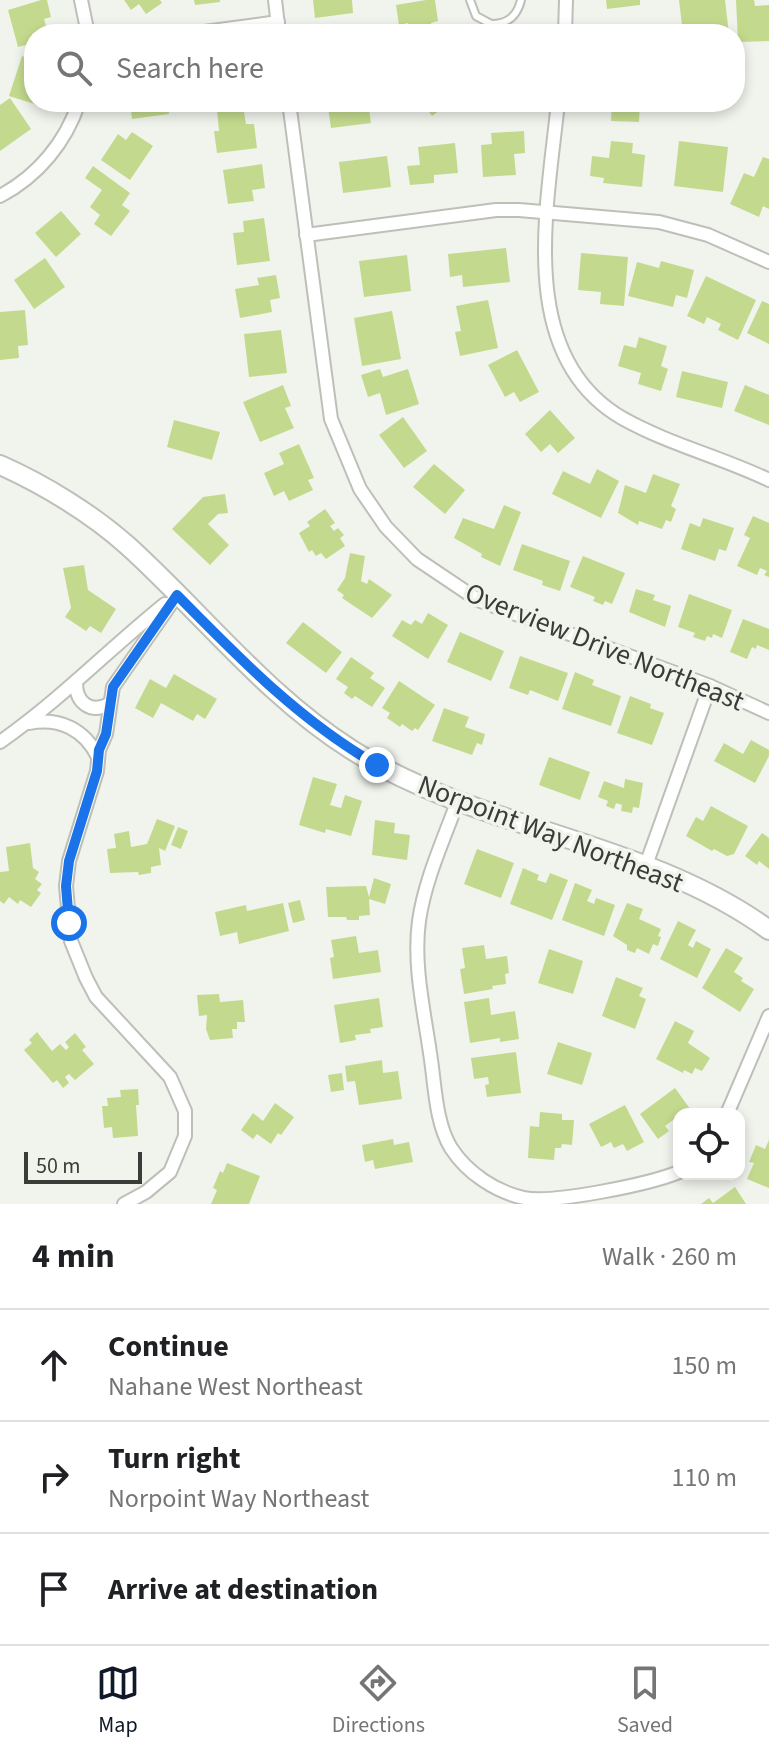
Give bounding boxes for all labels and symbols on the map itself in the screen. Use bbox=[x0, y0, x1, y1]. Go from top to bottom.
street label: Overview Drive Northeast bbox=[459, 573, 751, 721]
route end bbox=[359, 747, 395, 783]
street label: Norpoint Way Northeast bbox=[412, 765, 690, 903]
route start bbox=[51, 905, 87, 941]
scale bar bbox=[24, 1148, 142, 1184]

